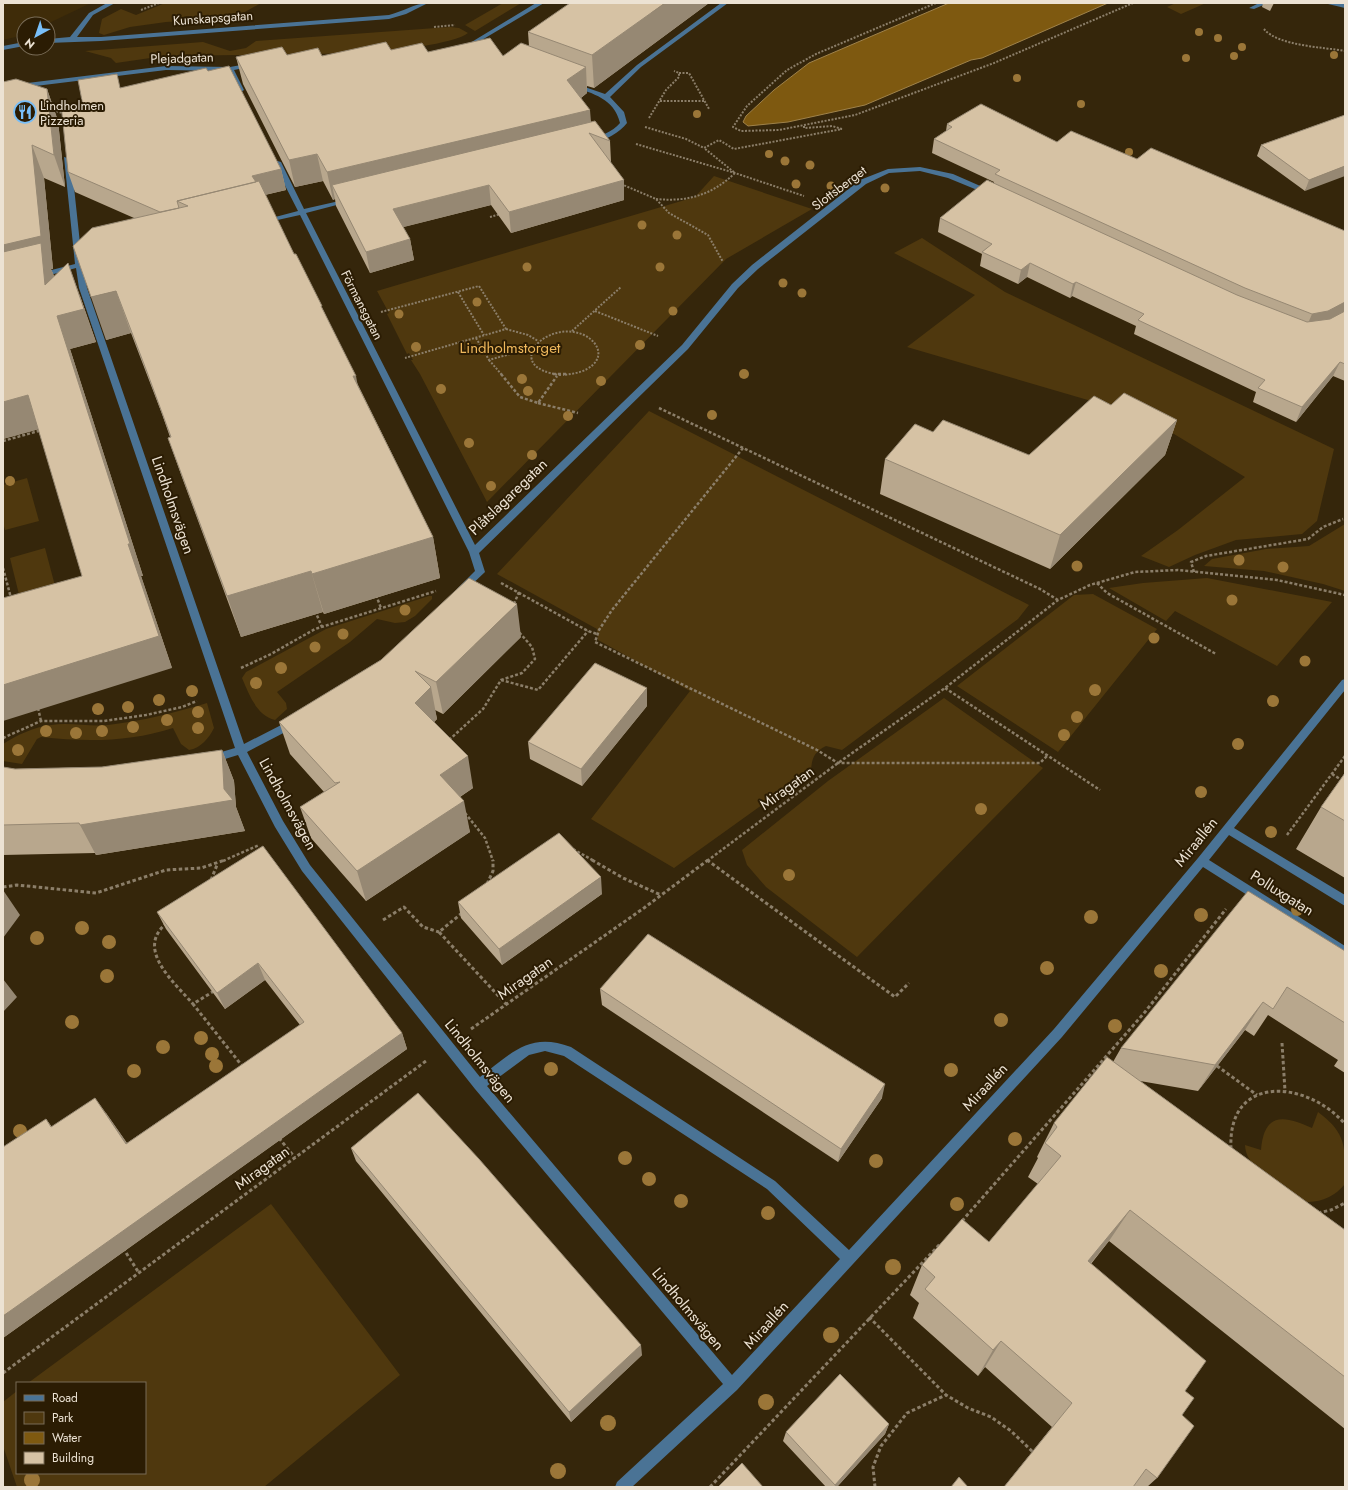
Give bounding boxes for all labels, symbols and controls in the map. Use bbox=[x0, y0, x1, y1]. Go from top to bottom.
street label: Kunskapsgatan bbox=[172, 6, 254, 30]
north arrow bbox=[16, 16, 56, 56]
text: N bbox=[21, 35, 38, 53]
street label: Plejadgatan bbox=[150, 47, 214, 69]
place label: Lindholmen Pizzeria bbox=[40, 96, 104, 130]
restaurant icon: Lindholmen Pizzeria bbox=[12, 99, 38, 125]
street label: Slottsberget bbox=[808, 161, 871, 215]
street label: Förmansgatan bbox=[336, 267, 388, 343]
park label: Lindholmstorget bbox=[460, 337, 561, 359]
street label: Lindholmsvägen bbox=[146, 453, 200, 557]
street label: Plåtslagaregatan bbox=[464, 454, 552, 540]
street label: Lindholmsvägen bbox=[254, 754, 322, 854]
street label: Miragatan bbox=[755, 761, 819, 815]
street label: Miraallén bbox=[1169, 812, 1223, 872]
street label: Polluxgatan bbox=[1246, 865, 1318, 921]
street label: Miragatan bbox=[493, 951, 557, 1005]
street label: Lindholmsvägen bbox=[439, 1014, 521, 1108]
street label: Miraallén bbox=[957, 1058, 1013, 1116]
street label: Miragatan bbox=[230, 1141, 294, 1195]
street label: Lindholmsvägen bbox=[647, 1263, 729, 1355]
street label: Miraallén bbox=[738, 1296, 794, 1354]
legend bbox=[16, 1382, 146, 1474]
text: Road bbox=[52, 1389, 78, 1407]
text: Park bbox=[52, 1409, 74, 1427]
text: Water bbox=[52, 1429, 83, 1447]
text: Building bbox=[52, 1449, 94, 1467]

